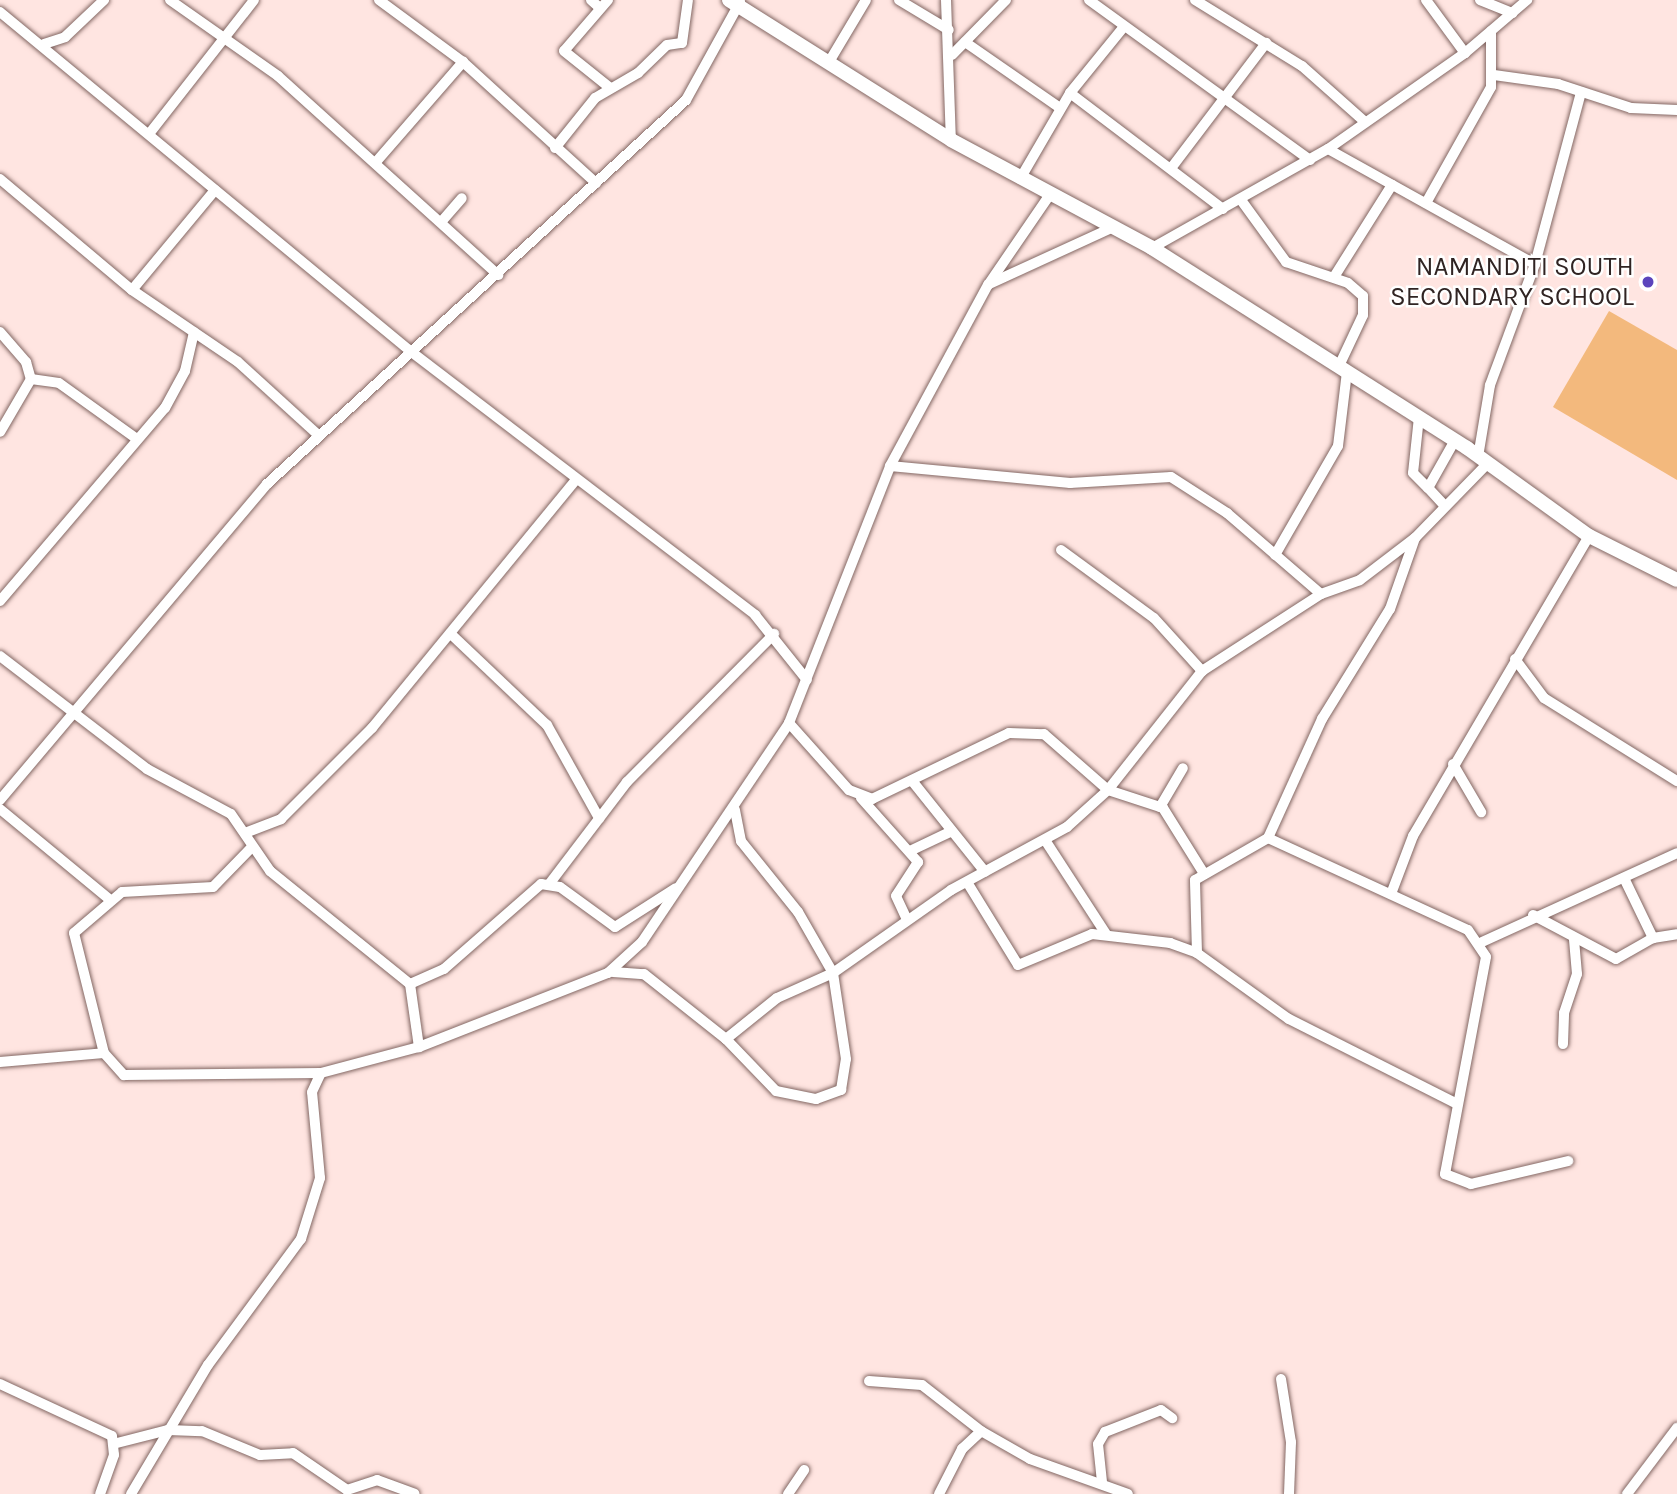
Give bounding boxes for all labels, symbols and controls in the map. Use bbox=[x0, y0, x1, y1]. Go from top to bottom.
place label: NAMANDITI SOUTH SECONDARY SCHOOL bbox=[1390, 251, 1634, 312]
marker: NAMANDITI SOUTH SECONDARY SCHOOL bbox=[1640, 274, 1656, 290]

